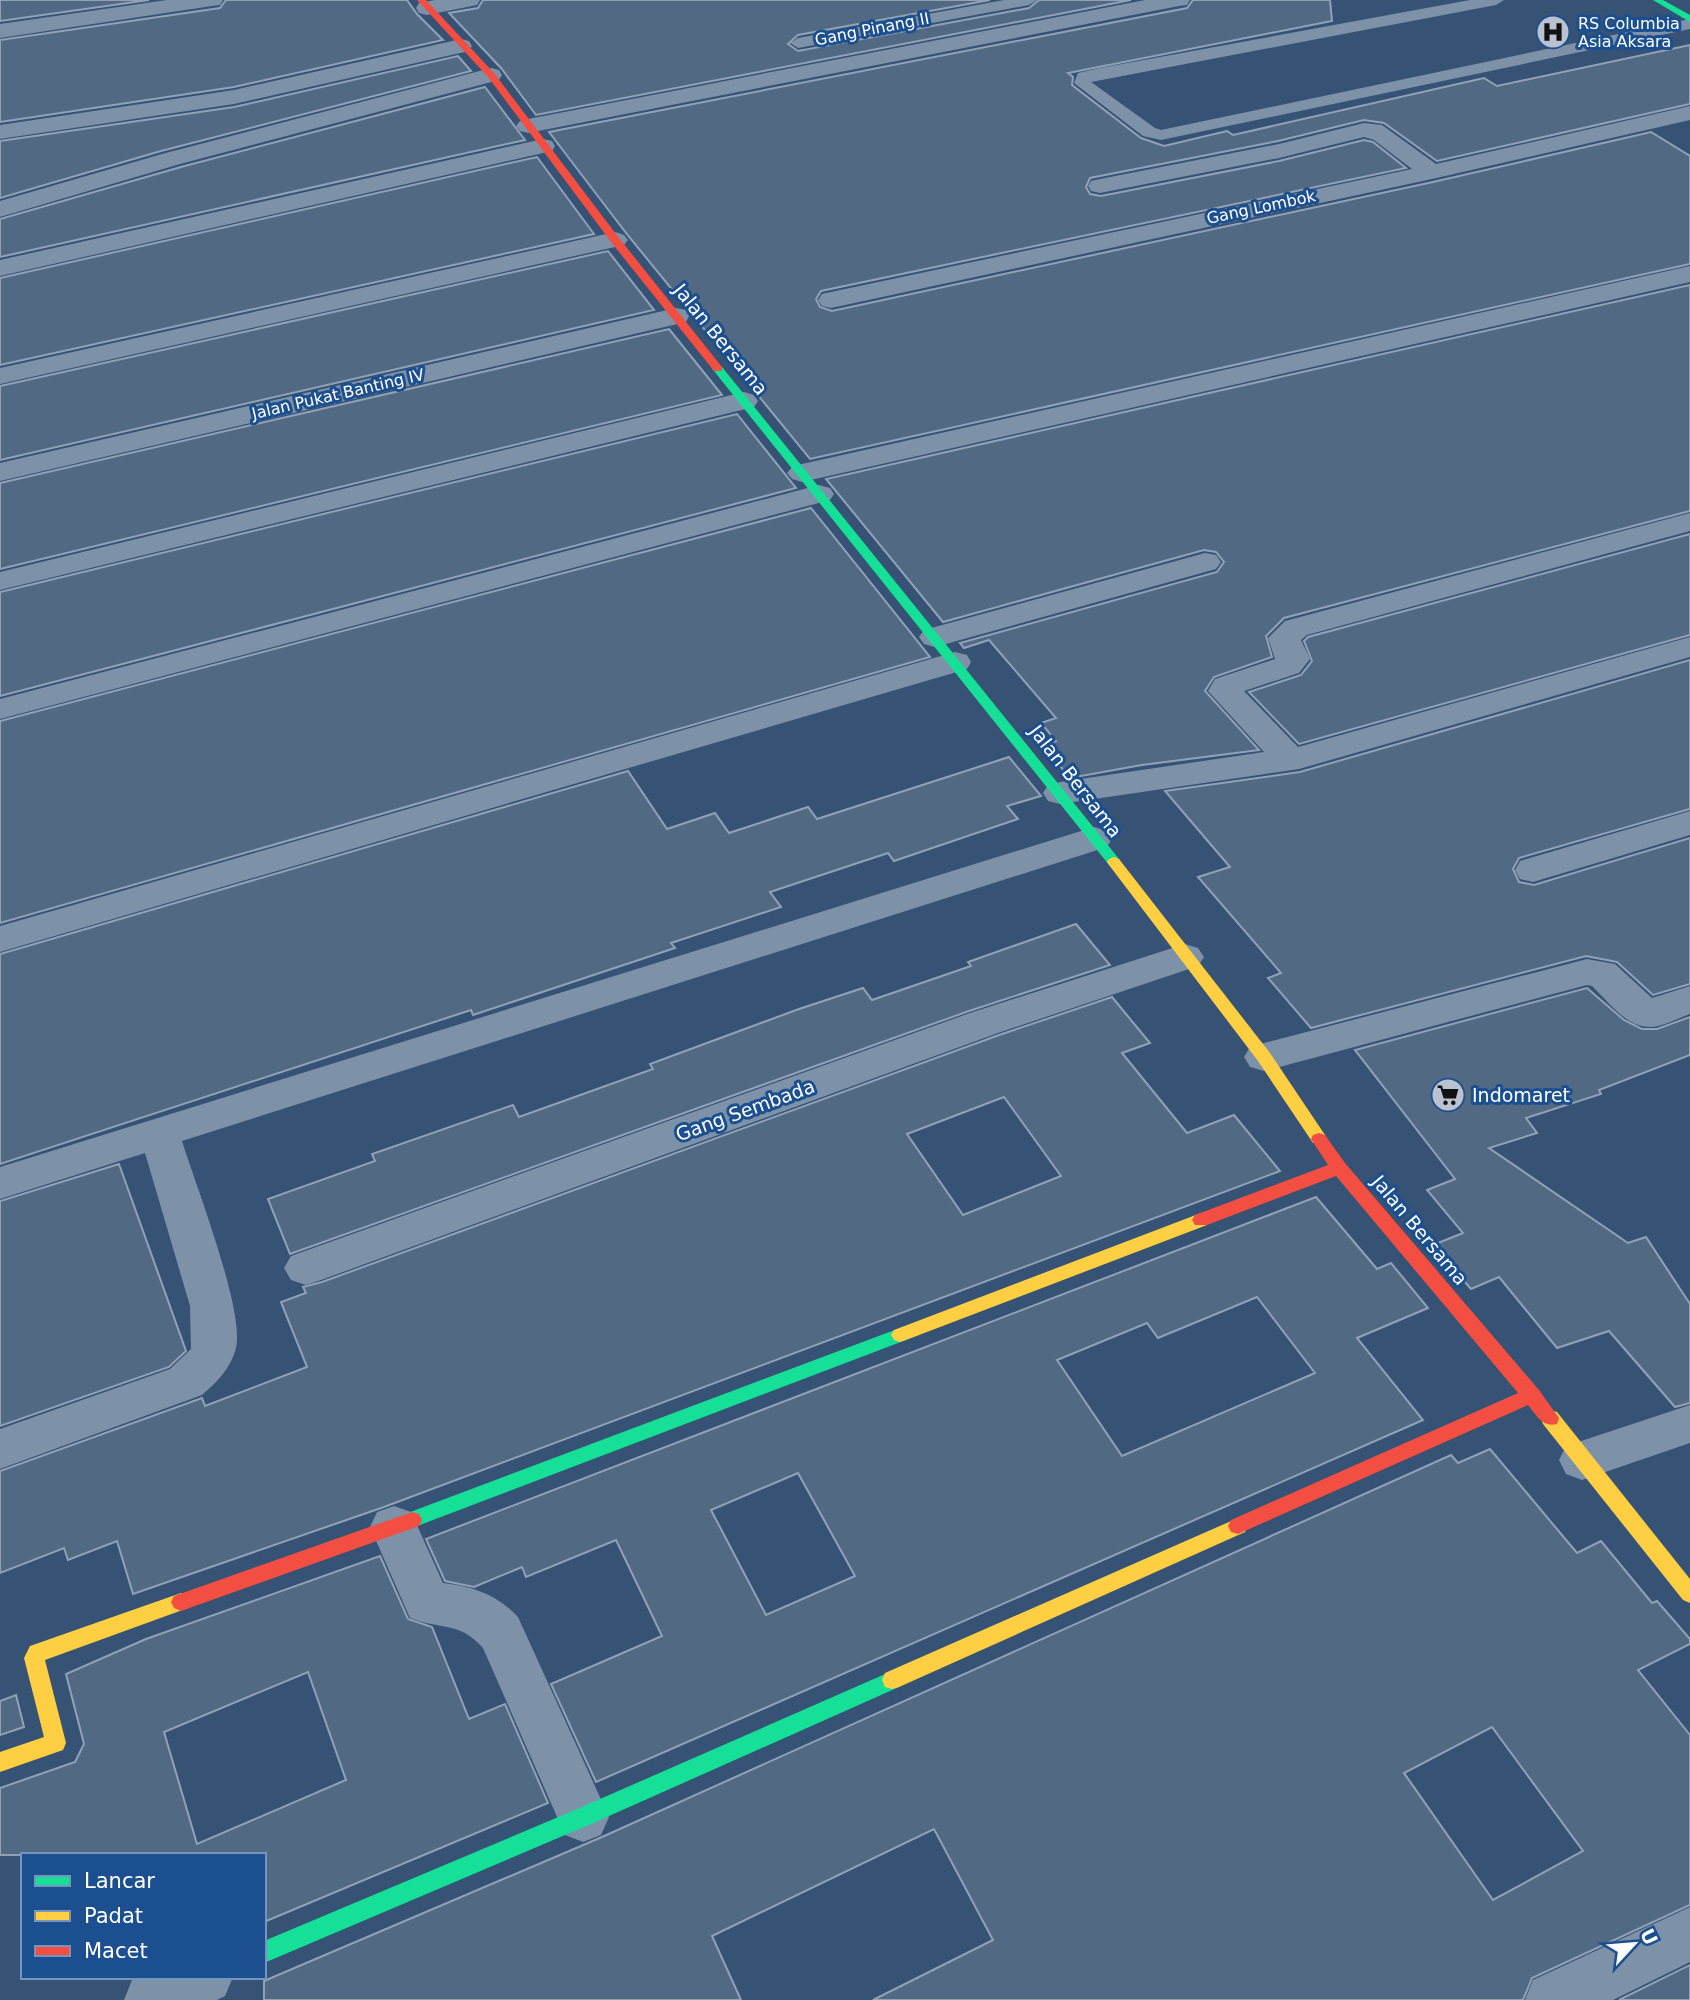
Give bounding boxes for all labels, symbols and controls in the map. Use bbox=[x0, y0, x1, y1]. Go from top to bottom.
street label: Gang Pinang II bbox=[813, 9, 931, 49]
hospital icon: RS Columbia Asia Aksara bbox=[1534, 13, 1572, 51]
place label: RS Columbia Asia Aksara bbox=[1578, 14, 1680, 51]
street label: Gang Lombok bbox=[1205, 186, 1318, 228]
street label: Jalan Bersama bbox=[669, 278, 772, 399]
street label: Jalan Pukat Banting IV bbox=[249, 365, 426, 423]
street label: Jalan Bersama bbox=[1025, 720, 1127, 842]
street label: Gang Sembada bbox=[673, 1075, 817, 1145]
supermarket icon: Indomaret bbox=[1429, 1076, 1467, 1114]
place label: Indomaret bbox=[1472, 1084, 1570, 1106]
street label: Jalan Bersama bbox=[1367, 1170, 1472, 1289]
legend bbox=[21, 1853, 266, 1979]
text: Lancar bbox=[84, 1869, 155, 1893]
text: Padat bbox=[84, 1904, 143, 1928]
north arrow bbox=[1599, 1909, 1669, 1979]
text: U bbox=[1636, 1925, 1663, 1948]
text: Macet bbox=[84, 1939, 148, 1963]

